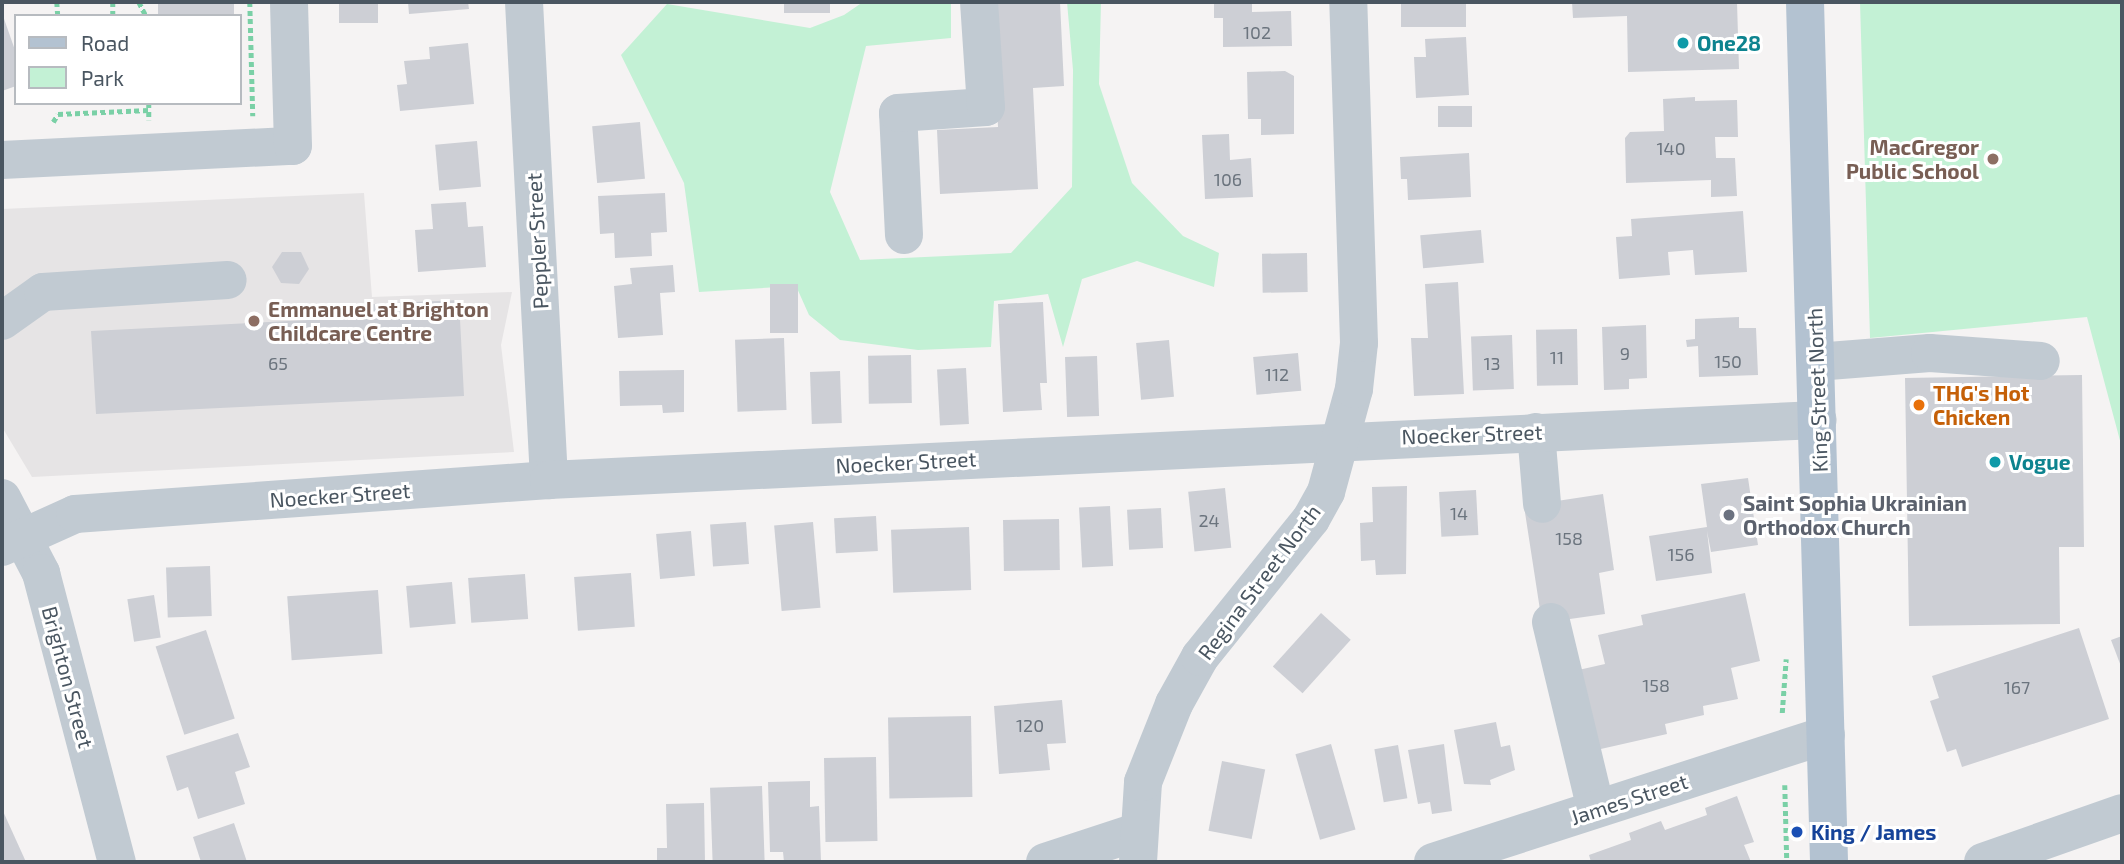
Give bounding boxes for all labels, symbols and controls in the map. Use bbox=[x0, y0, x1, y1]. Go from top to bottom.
legend bbox=[14, 14, 242, 105]
house number: 102 bbox=[1243, 21, 1271, 43]
text: Road bbox=[81, 30, 129, 55]
place label: One28 bbox=[1697, 30, 1761, 56]
marker: One28 bbox=[1675, 35, 1691, 51]
text: Park bbox=[81, 65, 124, 90]
place label: MacGregor Public School bbox=[1846, 134, 1979, 184]
house number: 140 bbox=[1656, 137, 1686, 159]
marker: MacGregor Public School bbox=[1985, 151, 2001, 167]
house number: 106 bbox=[1214, 168, 1242, 190]
street label: Peppler Street bbox=[521, 172, 553, 310]
place label: Emmanuel at Brighton Childcare Centre bbox=[268, 296, 489, 346]
street label: King Street North bbox=[1802, 307, 1832, 473]
marker: Emmanuel at Brighton Childcare Centre bbox=[246, 313, 262, 329]
house number: 9 bbox=[1620, 342, 1630, 364]
house number: 11 bbox=[1550, 346, 1564, 368]
house number: 150 bbox=[1714, 350, 1742, 372]
house number: 65 bbox=[268, 352, 288, 374]
house number: 13 bbox=[1483, 352, 1501, 374]
house number: 112 bbox=[1265, 363, 1289, 385]
place label: THG's Hot Chicken bbox=[1933, 380, 2029, 430]
marker: THG's Hot Chicken bbox=[1911, 397, 1927, 413]
street label: Noecker Street bbox=[1401, 419, 1543, 449]
street label: Noecker Street bbox=[835, 446, 977, 478]
place label: Vogue bbox=[2009, 449, 2071, 475]
marker: Vogue bbox=[1987, 454, 2003, 470]
street label: Noecker Street bbox=[269, 477, 411, 513]
place label: Saint Sophia Ukrainian Orthodox Church bbox=[1743, 490, 1967, 540]
street label: Regina Street North bbox=[1192, 499, 1326, 665]
house number: 14 bbox=[1450, 502, 1468, 524]
marker: Saint Sophia Ukrainian Orthodox Church bbox=[1721, 507, 1737, 523]
house number: 24 bbox=[1198, 509, 1220, 531]
house number: 158 bbox=[1555, 527, 1583, 549]
house number: 156 bbox=[1667, 543, 1695, 565]
street label: Brighton Street bbox=[37, 603, 99, 751]
house number: 158 bbox=[1642, 674, 1670, 696]
house number: 167 bbox=[2004, 676, 2030, 698]
house number: 120 bbox=[1016, 714, 1044, 736]
street label: James Street bbox=[1567, 768, 1691, 830]
place label: King / James bbox=[1811, 819, 1937, 845]
marker: King / James bbox=[1789, 824, 1805, 840]

